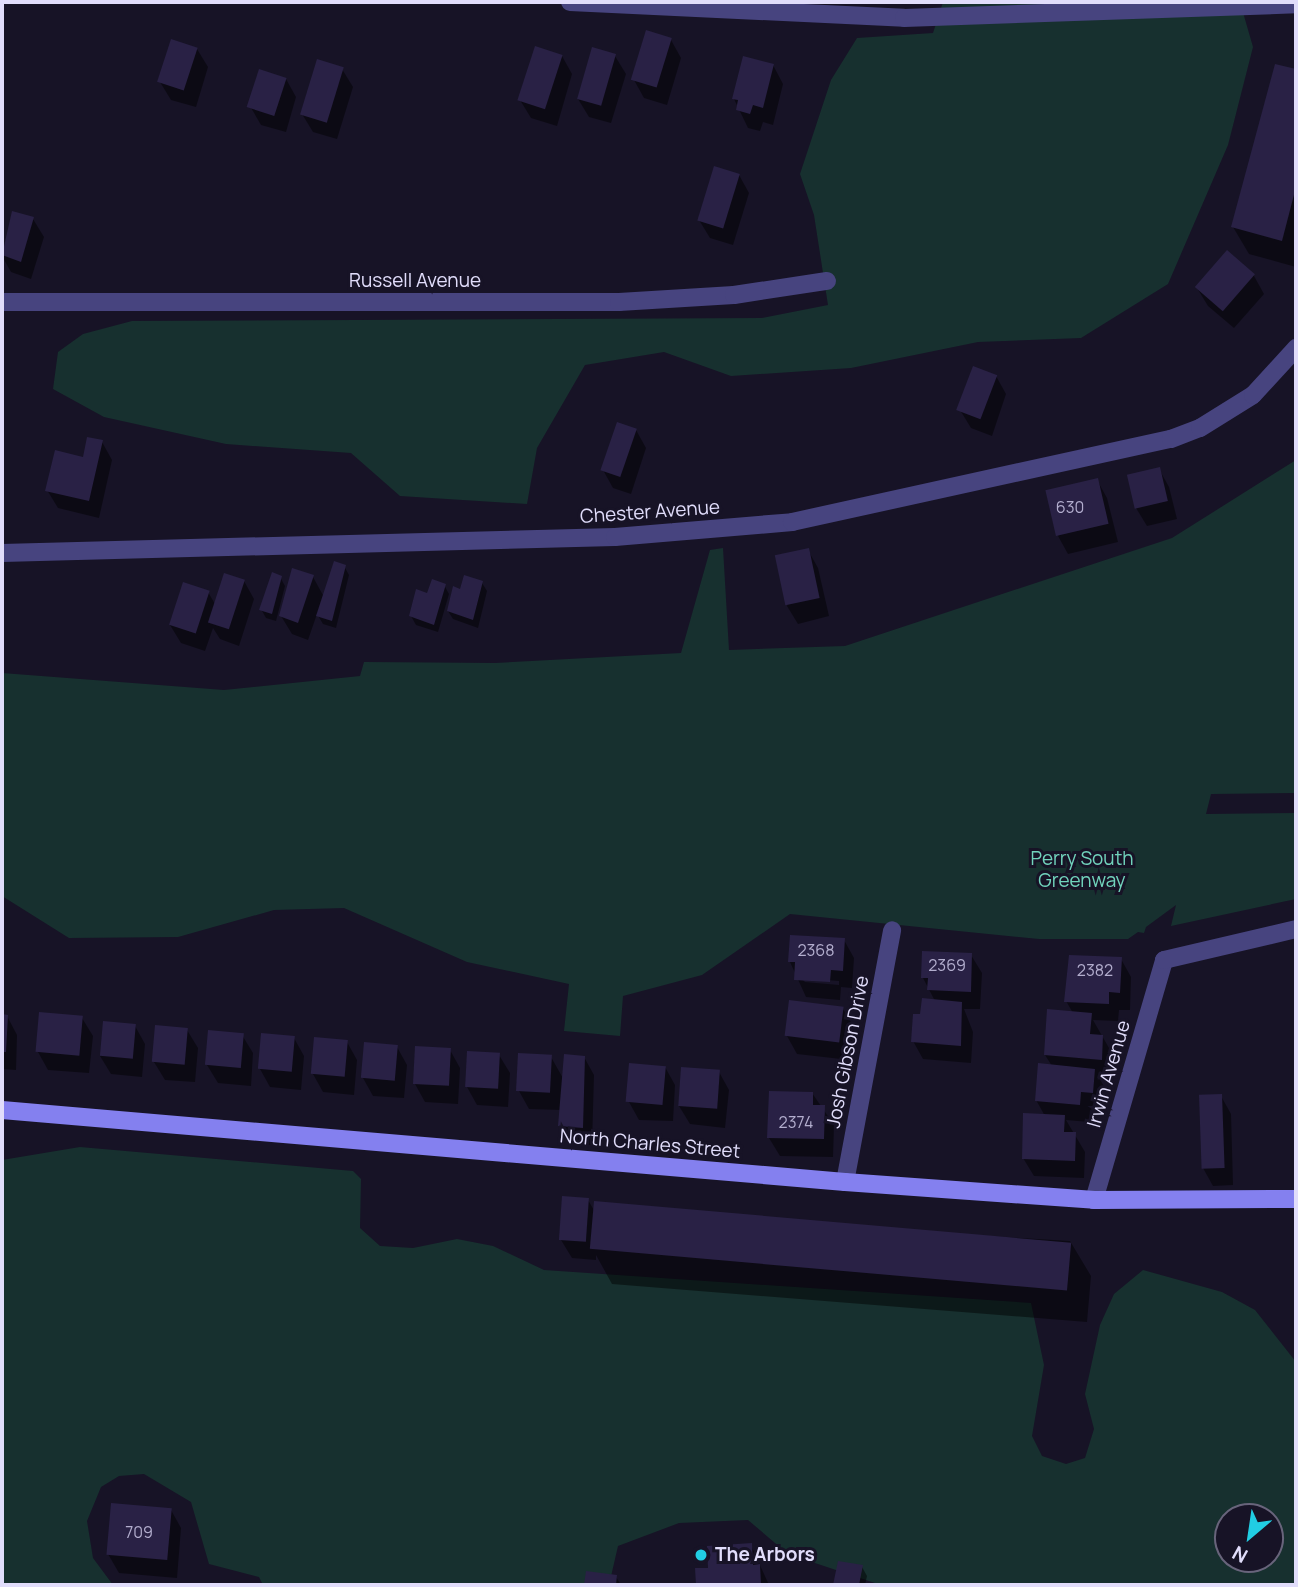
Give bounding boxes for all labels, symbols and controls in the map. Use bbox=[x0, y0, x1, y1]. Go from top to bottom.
street label: Russell Avenue bbox=[349, 270, 481, 292]
street label: Chester Avenue bbox=[579, 496, 721, 528]
house number: 630 bbox=[1056, 497, 1084, 517]
park label: Perry South Greenway bbox=[1030, 848, 1134, 892]
house number: 2368 bbox=[797, 940, 835, 960]
house number: 2369 bbox=[928, 955, 966, 975]
house number: 2382 bbox=[1077, 960, 1113, 980]
street label: Josh Gibson Drive bbox=[822, 974, 874, 1130]
street label: Irwin Avenue bbox=[1083, 1018, 1135, 1130]
house number: 2374 bbox=[779, 1112, 813, 1132]
street label: North Charles Street bbox=[559, 1125, 741, 1163]
north arrow bbox=[1214, 1503, 1284, 1573]
house number: 709 bbox=[125, 1522, 153, 1542]
text: N bbox=[1228, 1540, 1252, 1569]
place label: The Arbors bbox=[715, 1544, 815, 1566]
marker: The Arbors bbox=[693, 1547, 709, 1563]

